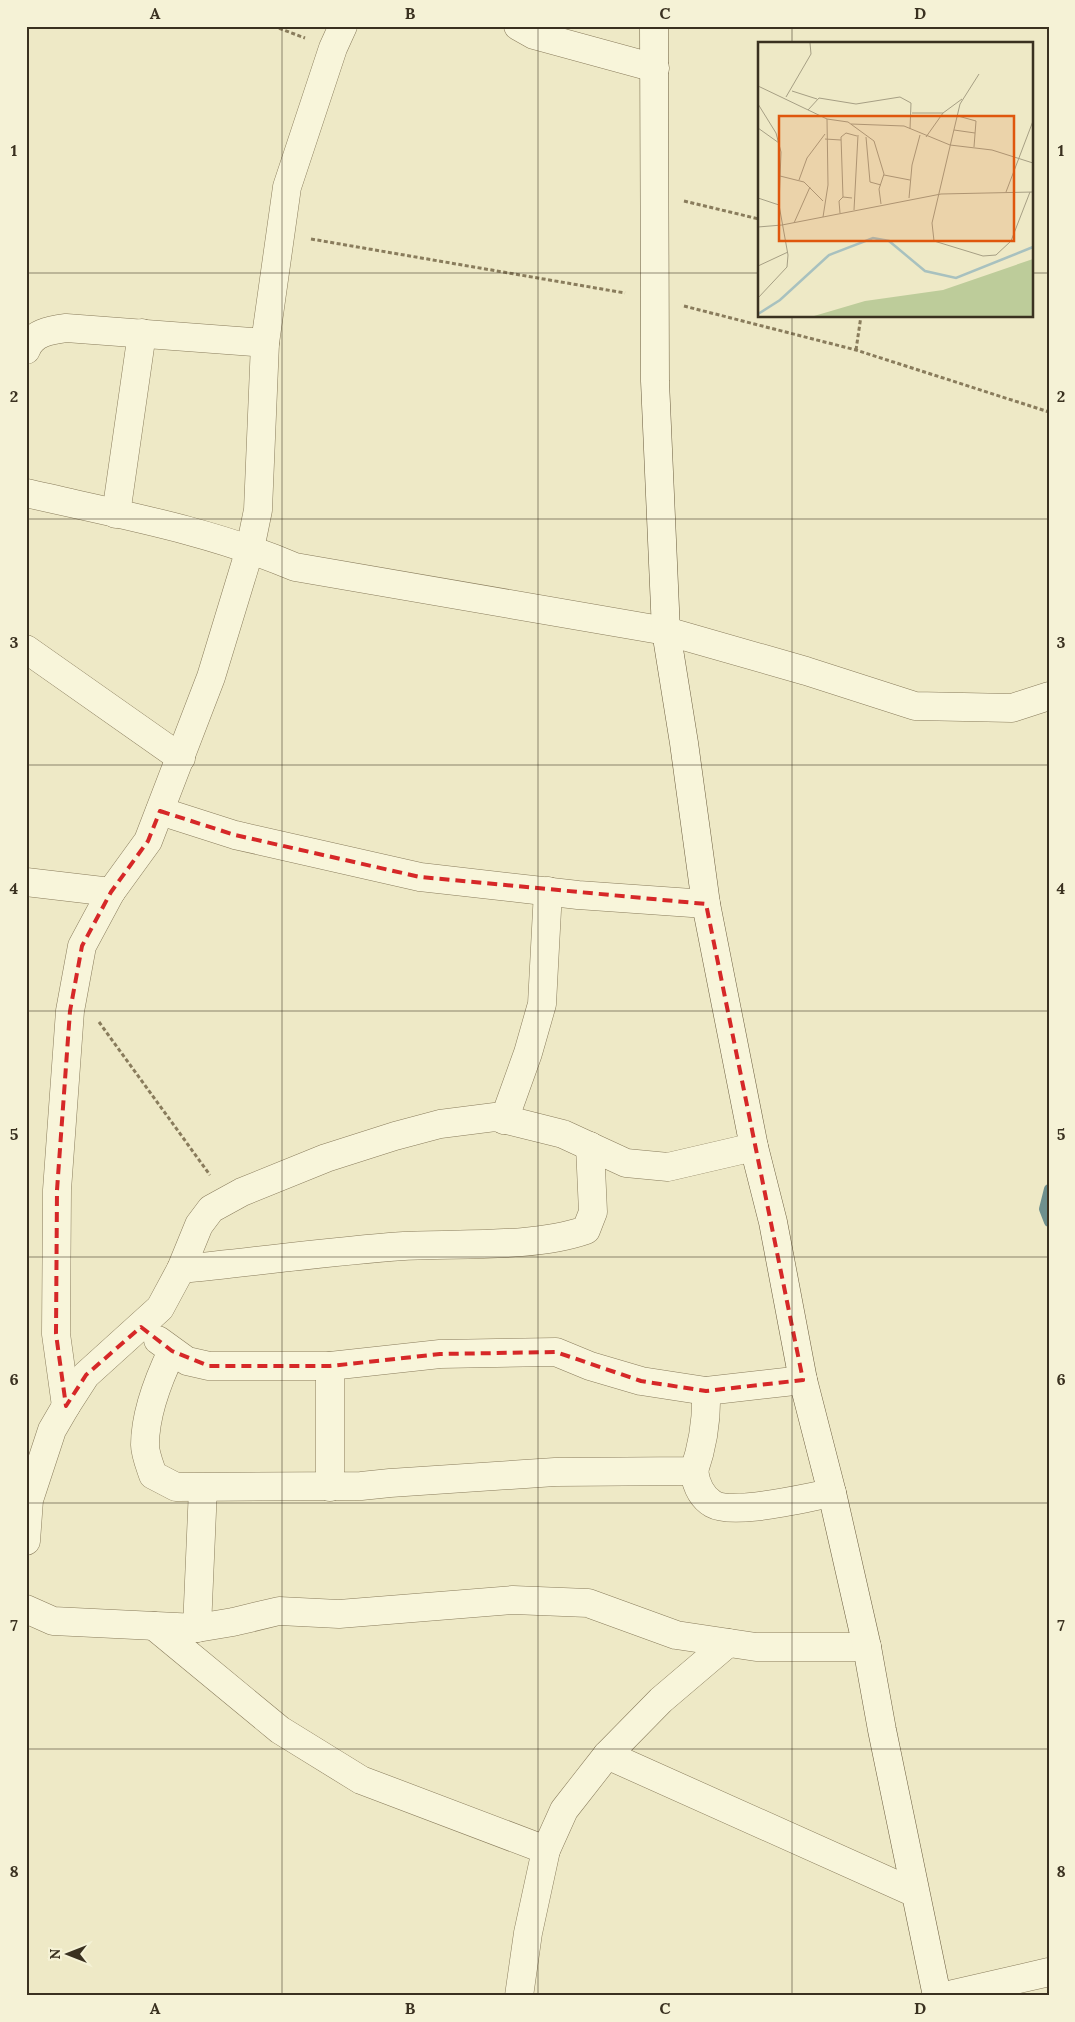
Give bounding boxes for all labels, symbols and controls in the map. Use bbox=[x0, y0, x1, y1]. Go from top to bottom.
text: A bbox=[150, 3, 161, 23]
text: B bbox=[405, 3, 416, 23]
text: C bbox=[659, 3, 671, 23]
text: D bbox=[914, 3, 926, 23]
inset map bbox=[758, 42, 1032, 318]
text: 1 bbox=[11, 140, 17, 160]
text: 1 bbox=[1058, 140, 1064, 160]
text: 2 bbox=[10, 386, 18, 406]
text: 2 bbox=[1057, 386, 1065, 406]
text: 3 bbox=[10, 632, 19, 652]
text: 3 bbox=[1057, 632, 1066, 652]
text: 4 bbox=[10, 878, 19, 898]
text: 4 bbox=[1057, 878, 1066, 898]
text: 5 bbox=[10, 1124, 19, 1144]
text: 5 bbox=[1057, 1124, 1066, 1144]
text: 6 bbox=[9, 1369, 19, 1389]
text: 6 bbox=[1056, 1369, 1066, 1389]
text: 7 bbox=[10, 1615, 18, 1635]
text: 7 bbox=[1057, 1615, 1065, 1635]
text: 8 bbox=[9, 1861, 19, 1881]
text: 8 bbox=[1056, 1861, 1066, 1881]
north arrow bbox=[42, 1930, 92, 1980]
text: N bbox=[46, 1948, 64, 1959]
text: A bbox=[150, 1998, 161, 2018]
text: B bbox=[405, 1998, 416, 2018]
text: C bbox=[659, 1998, 671, 2018]
text: D bbox=[914, 1998, 926, 2018]

